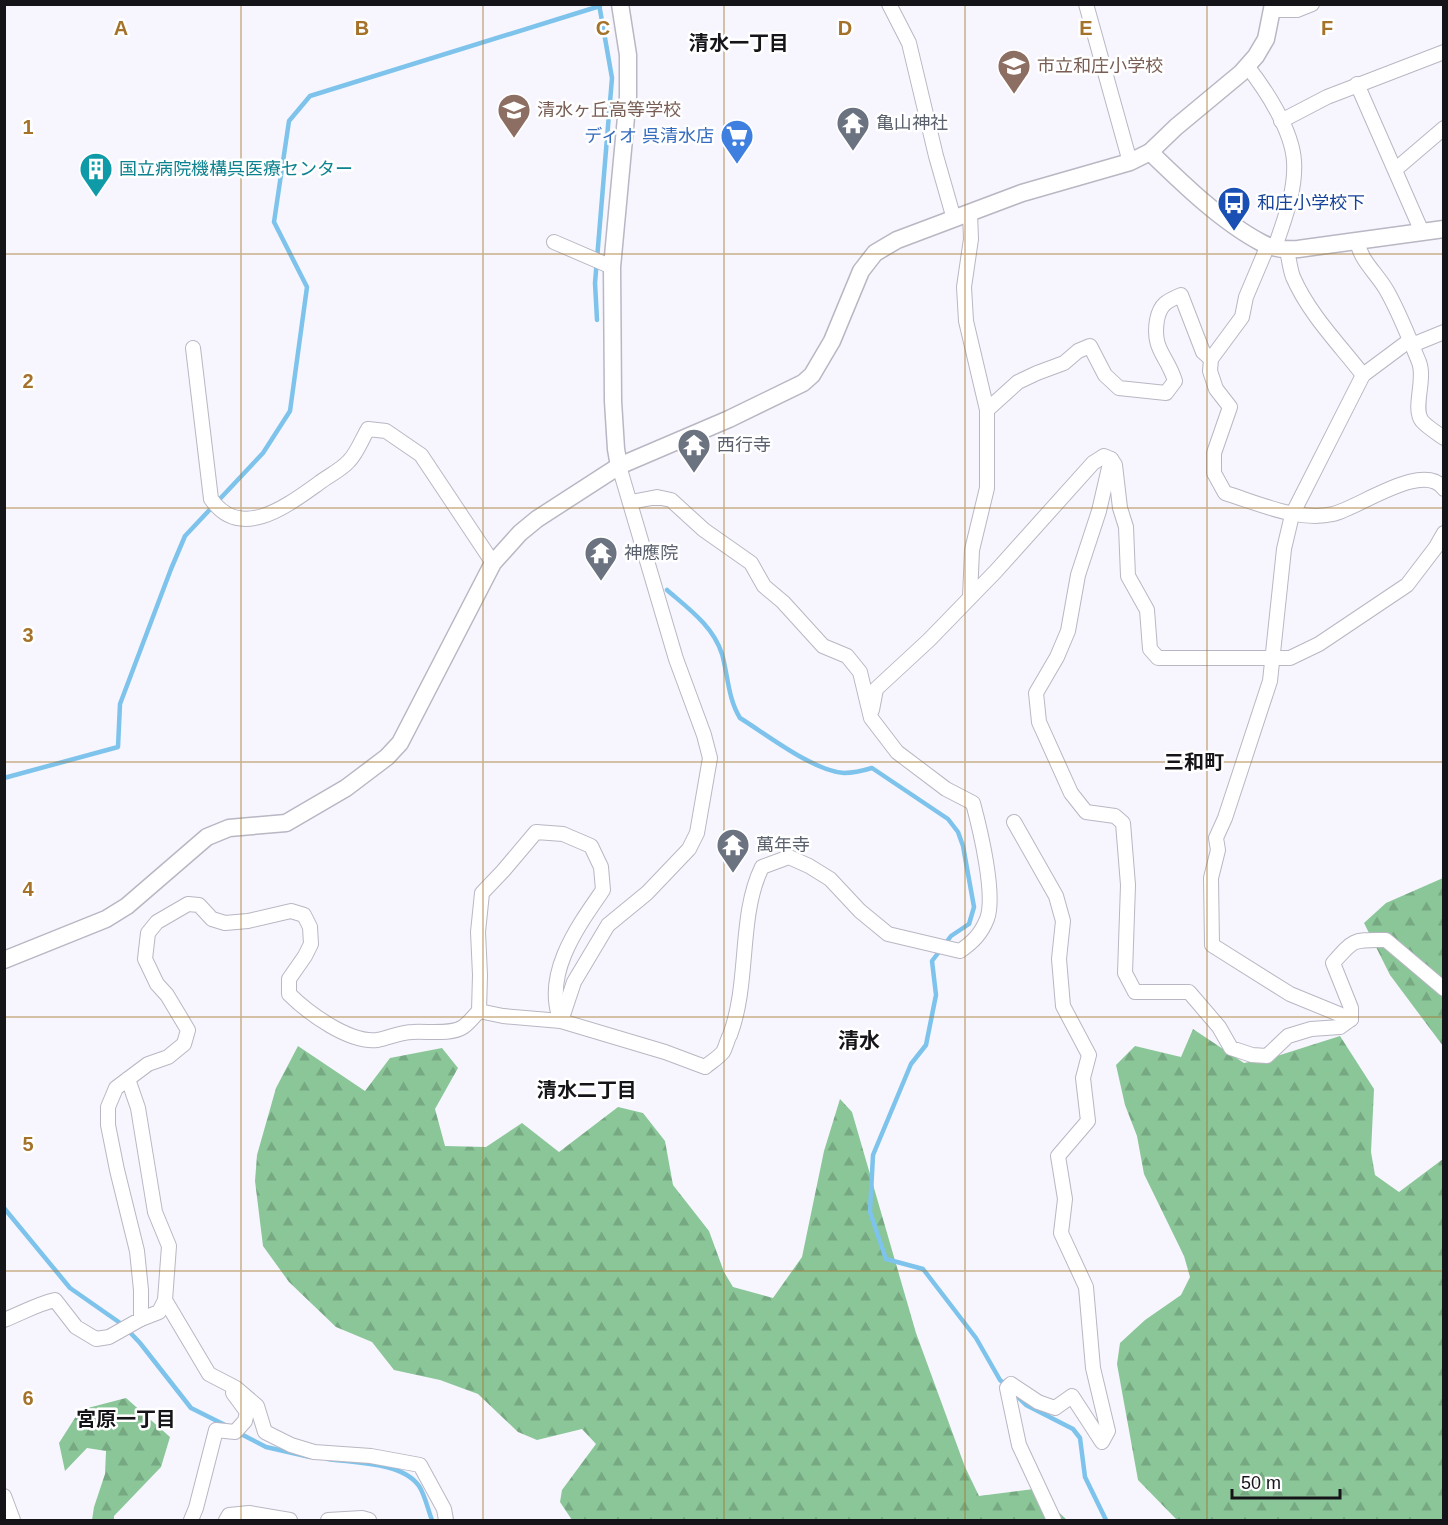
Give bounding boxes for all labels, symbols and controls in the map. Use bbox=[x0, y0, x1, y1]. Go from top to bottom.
text: A bbox=[114, 17, 128, 39]
text: B bbox=[355, 17, 369, 39]
text: C bbox=[596, 17, 610, 39]
text: D bbox=[838, 17, 852, 39]
text: E bbox=[1079, 17, 1093, 39]
text: F bbox=[1321, 17, 1333, 39]
district label: 清水一丁目 bbox=[689, 32, 789, 54]
school or university icon: 市立和庄小学校 bbox=[996, 48, 1032, 95]
place label: 市立和庄小学校 bbox=[1037, 56, 1163, 76]
school or university icon: 清水ヶ丘高等学校 bbox=[496, 92, 532, 139]
place label: 清水ヶ丘高等学校 bbox=[537, 100, 681, 120]
temple icon: 亀山神社 bbox=[835, 105, 871, 152]
place label: 亀山神社 bbox=[876, 113, 948, 133]
text: 1 bbox=[22, 116, 34, 138]
supermarket icon: ディオ 呉清水店 bbox=[719, 118, 755, 165]
place label: ディオ 呉清水店 bbox=[584, 126, 714, 146]
building icon: 国立病院機構呉医療センター bbox=[78, 151, 114, 198]
place label: 国立病院機構呉医療センター bbox=[119, 159, 353, 179]
bus stop icon: 和庄小学校下 bbox=[1216, 185, 1252, 232]
place label: 和庄小学校下 bbox=[1257, 193, 1365, 213]
text: 2 bbox=[22, 370, 34, 392]
temple icon: 西行寺 bbox=[676, 427, 712, 474]
place label: 西行寺 bbox=[717, 435, 771, 455]
temple icon: 神應院 bbox=[583, 535, 619, 582]
place label: 神應院 bbox=[624, 543, 678, 563]
text: 3 bbox=[22, 624, 34, 646]
district label: 三和町 bbox=[1164, 751, 1224, 773]
temple icon: 萬年寺 bbox=[715, 827, 751, 874]
place label: 萬年寺 bbox=[756, 835, 810, 855]
text: 4 bbox=[22, 878, 34, 900]
district label: 清水 bbox=[838, 1029, 880, 1052]
district label: 清水二丁目 bbox=[537, 1079, 637, 1101]
text: 5 bbox=[22, 1133, 34, 1155]
text: 6 bbox=[22, 1387, 34, 1409]
district label: 宮原一丁目 bbox=[76, 1408, 176, 1430]
scale bar bbox=[1232, 1462, 1340, 1500]
text: 50 m bbox=[1241, 1473, 1281, 1493]

